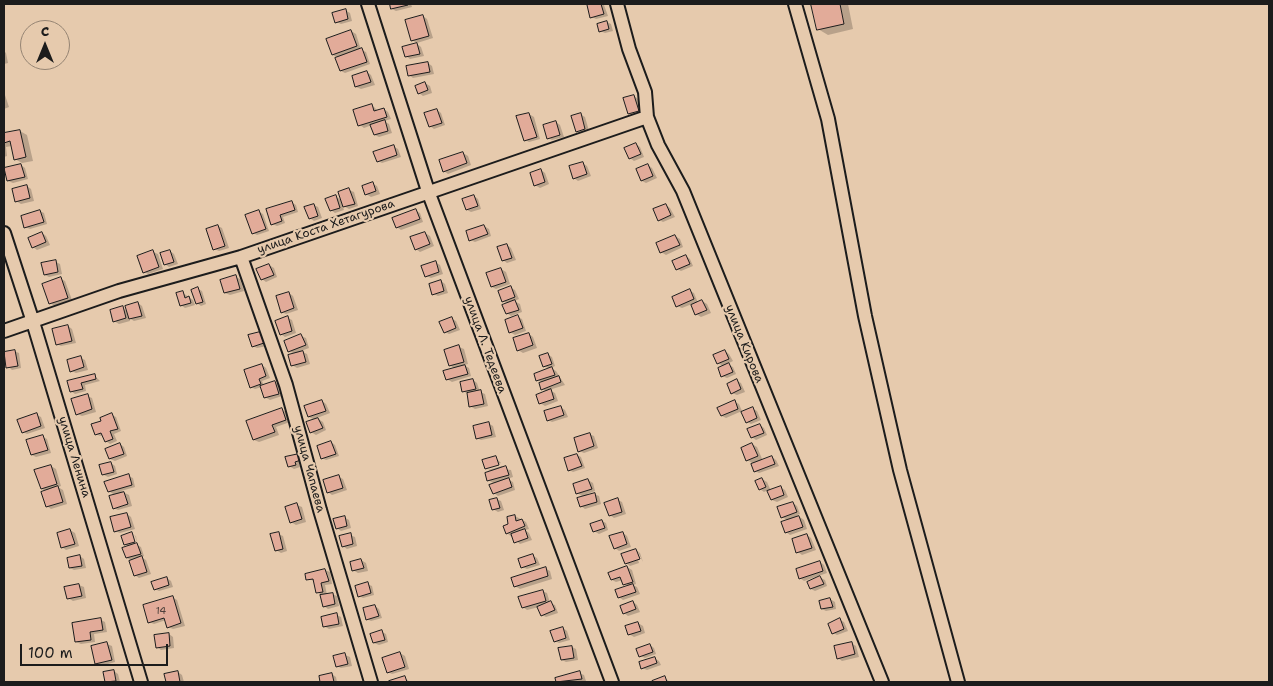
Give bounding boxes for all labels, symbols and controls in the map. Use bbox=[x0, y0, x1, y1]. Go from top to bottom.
north arrow bbox=[20, 20, 70, 70]
text: С bbox=[41, 22, 49, 40]
street label: улица Коста Хетагурова bbox=[255, 197, 397, 257]
street label: улица Л. Тедеева bbox=[461, 294, 509, 396]
street label: улица Кирова bbox=[722, 303, 766, 385]
street label: улица Ленина bbox=[55, 415, 93, 499]
street label: улица Чапаева bbox=[290, 424, 328, 514]
house number: 14 bbox=[156, 605, 166, 617]
scale bar bbox=[22, 634, 170, 666]
text: 100 m bbox=[28, 643, 73, 663]

